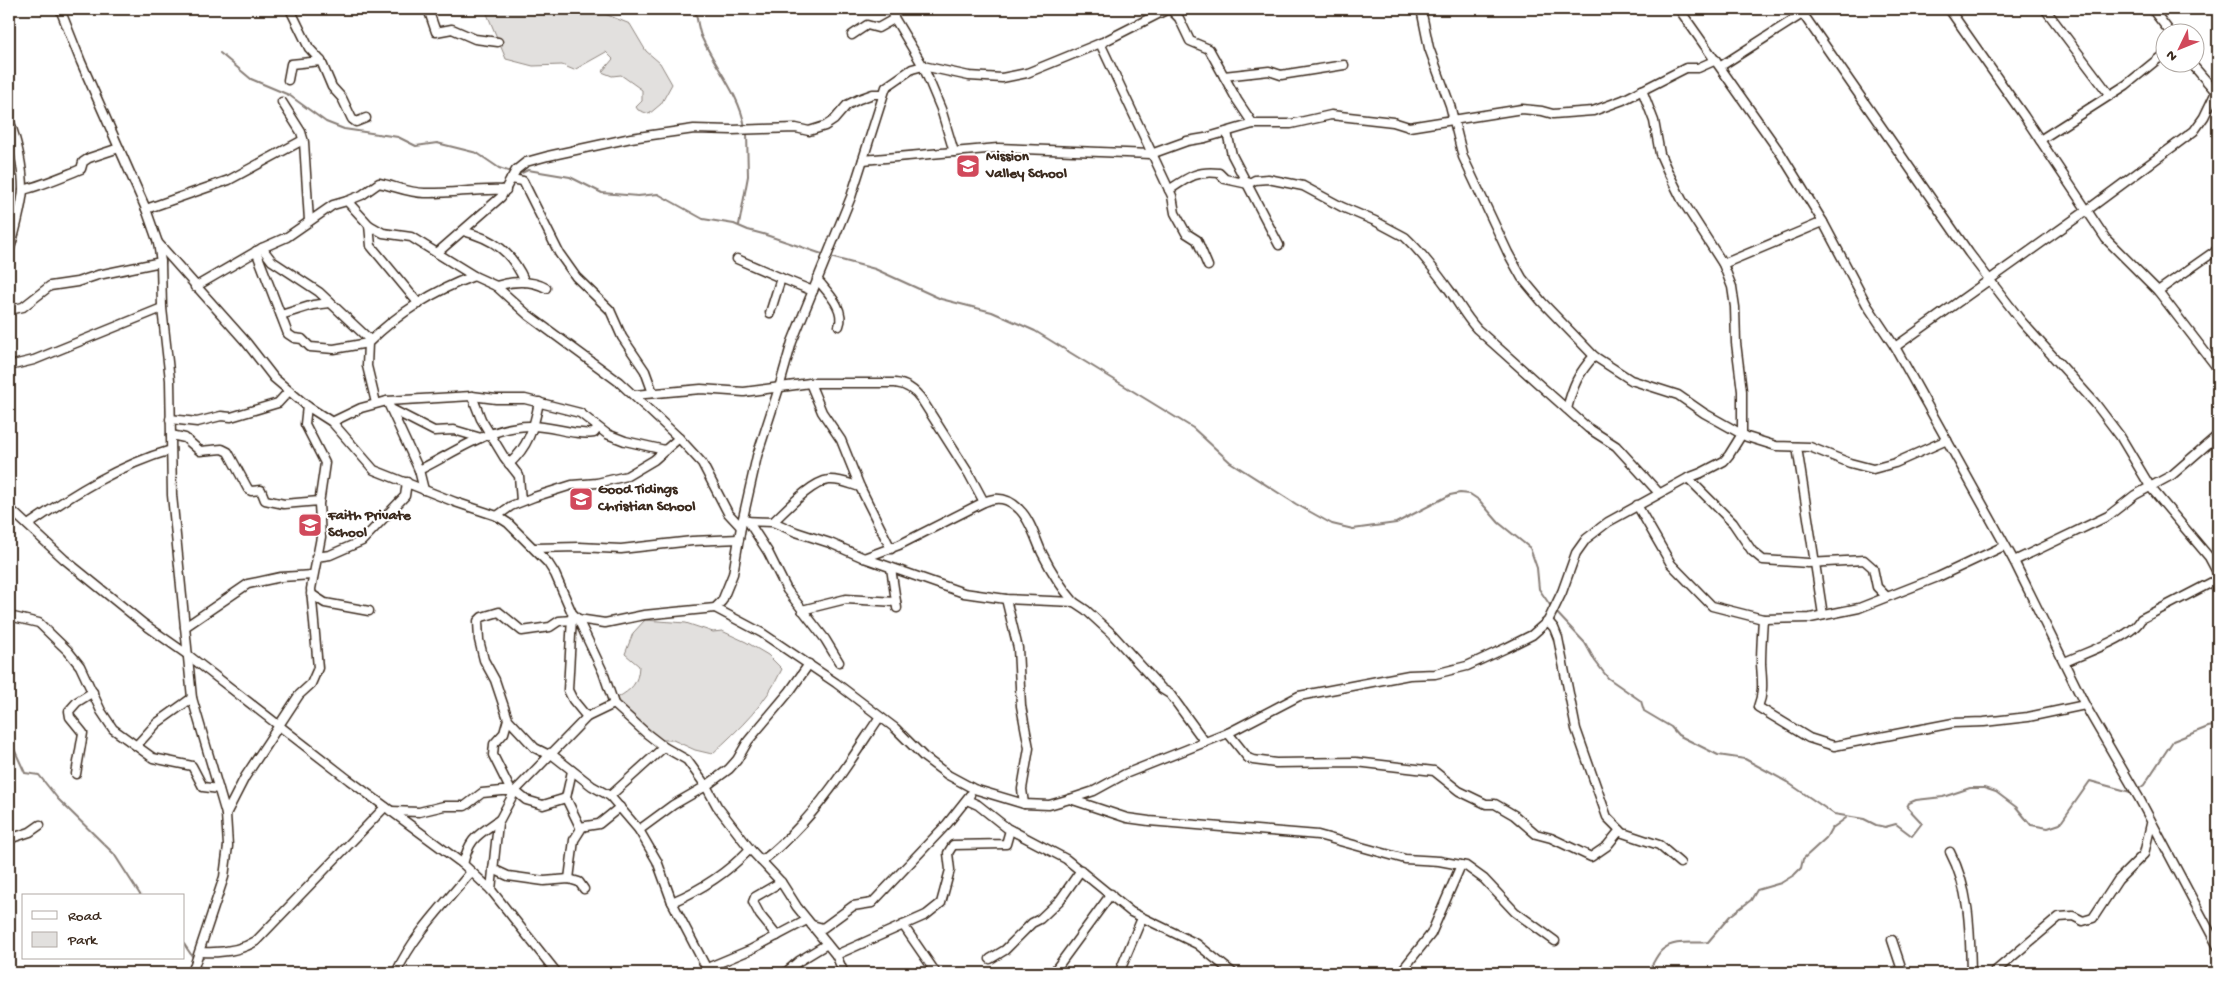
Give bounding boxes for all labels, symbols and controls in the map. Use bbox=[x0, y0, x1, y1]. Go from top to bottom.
north arrow bbox=[2154, 22, 2204, 72]
text: N bbox=[2163, 46, 2182, 64]
place label: Mission Valley School bbox=[985, 148, 1068, 183]
school or university icon: Mission Valley School bbox=[955, 153, 981, 179]
place label: Good Tidings Christian School bbox=[597, 481, 696, 516]
school or university icon: Good Tidings Christian School bbox=[568, 486, 594, 512]
place label: Faith Private School bbox=[327, 507, 412, 542]
school or university icon: Faith Private School bbox=[297, 512, 323, 538]
legend bbox=[22, 894, 185, 960]
text: Road bbox=[68, 908, 102, 926]
text: Park bbox=[67, 932, 98, 950]

